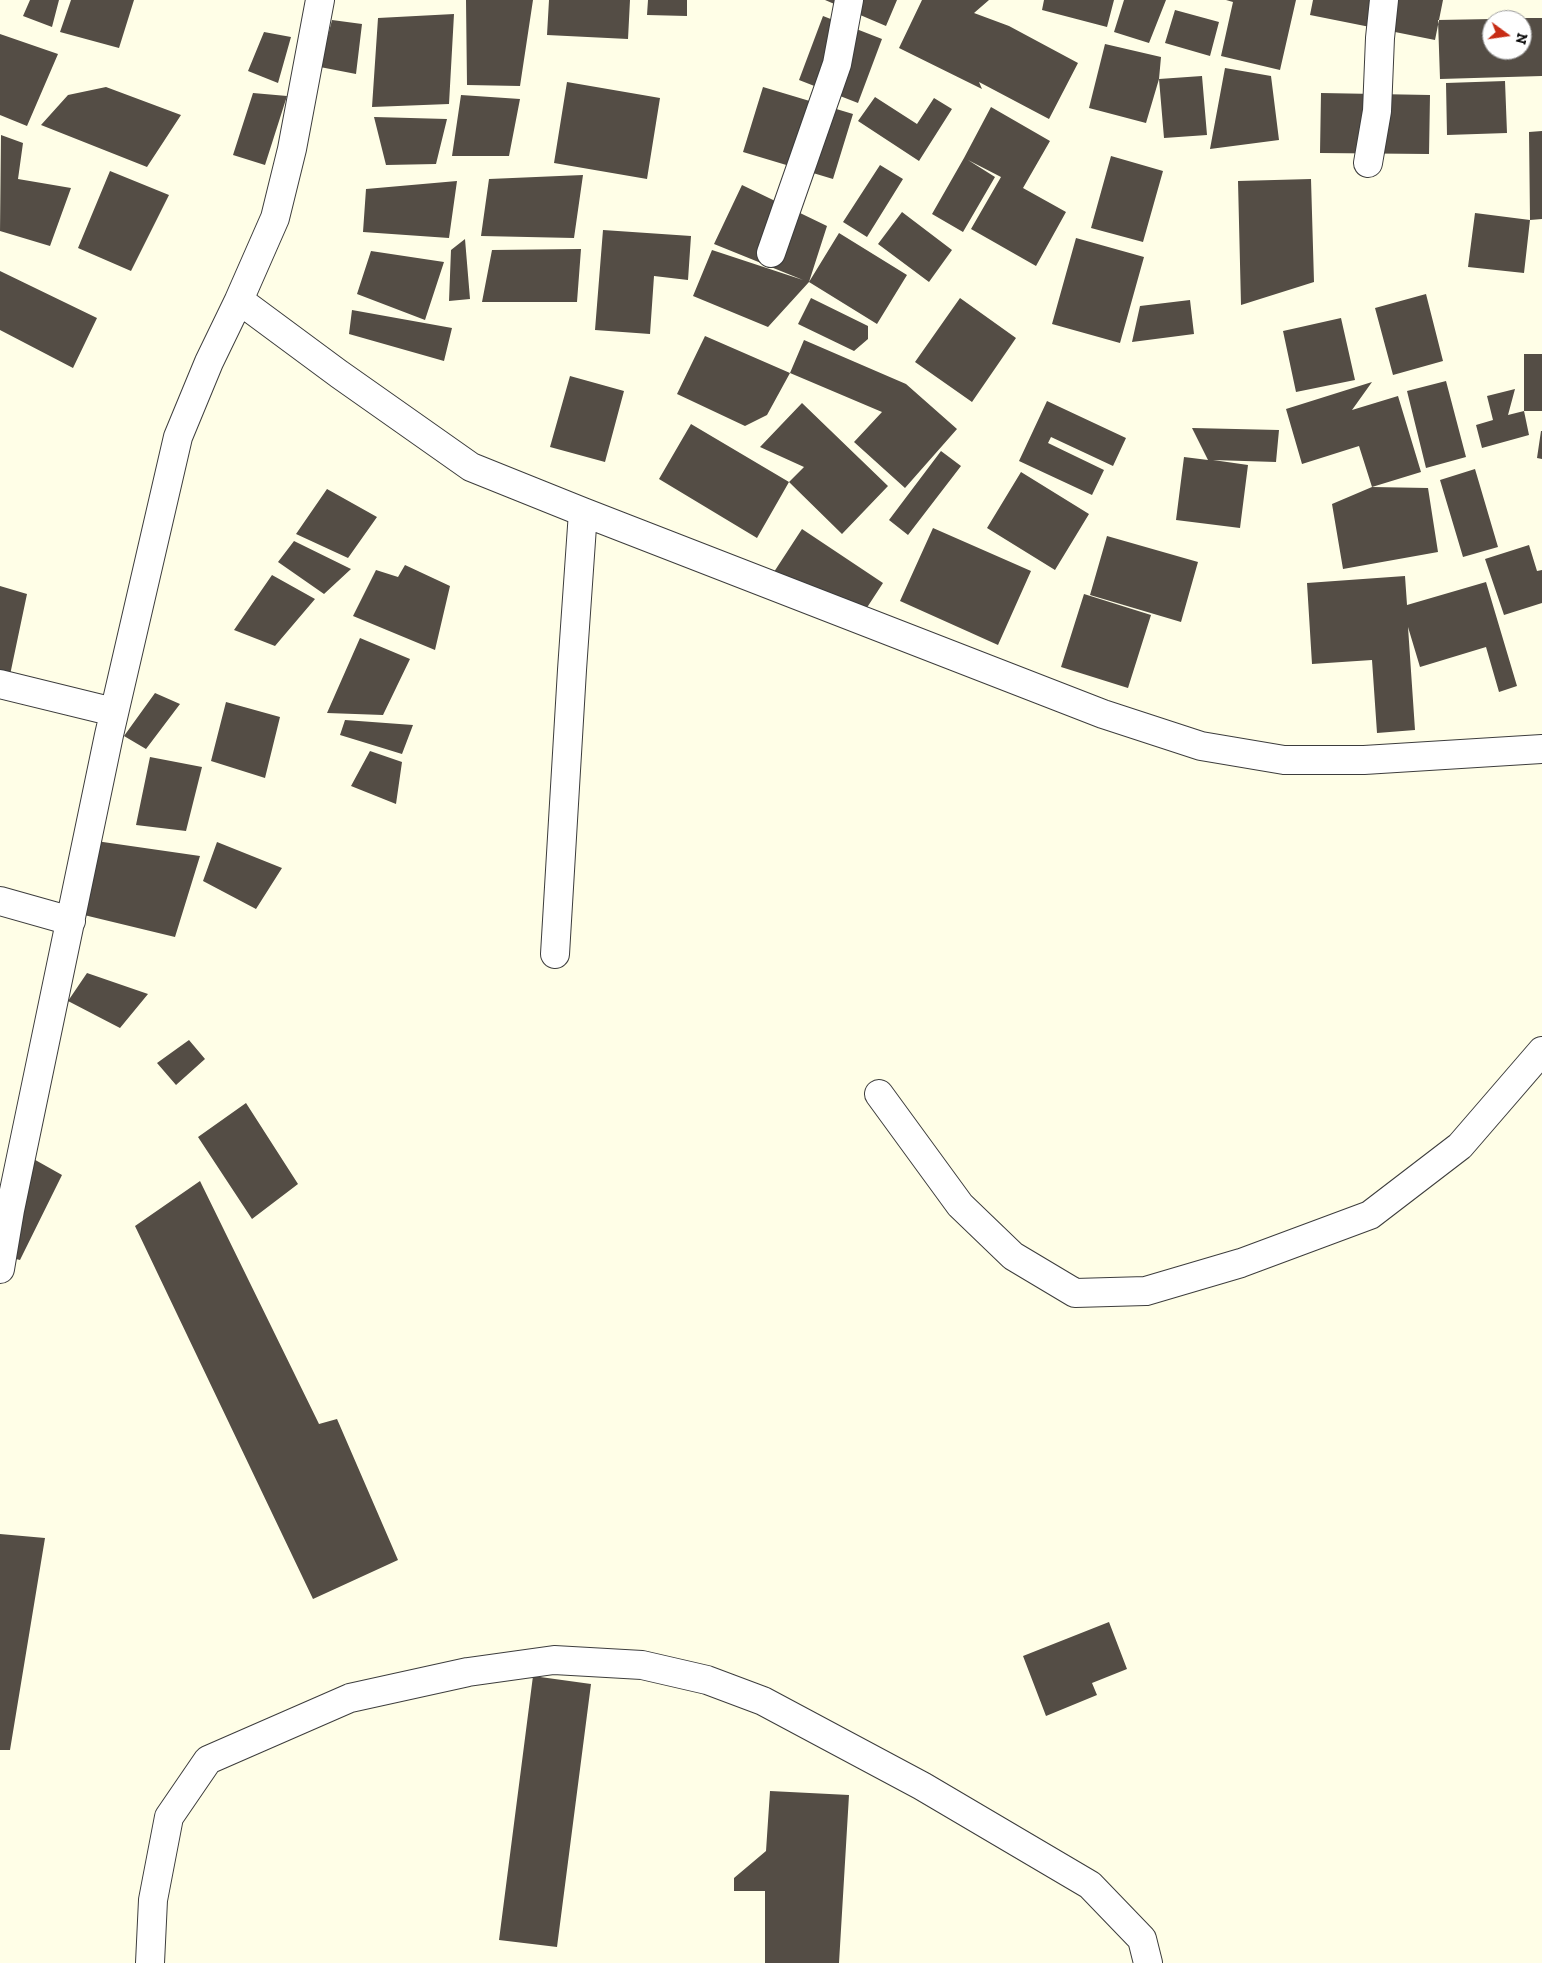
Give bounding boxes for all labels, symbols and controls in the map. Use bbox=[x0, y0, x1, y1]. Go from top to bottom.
north arrow bbox=[1482, 10, 1532, 60]
text: N bbox=[1512, 31, 1531, 46]

